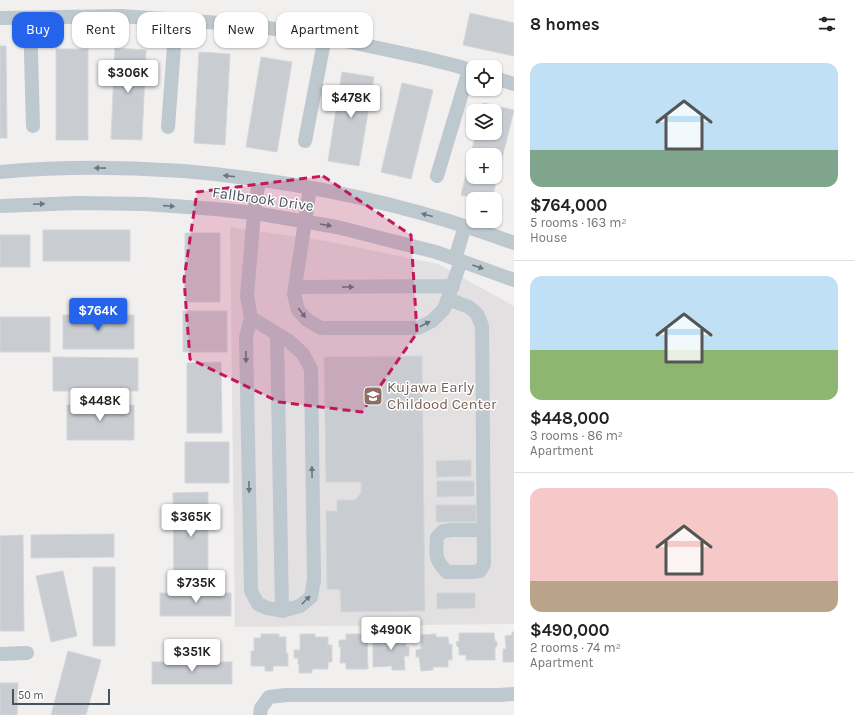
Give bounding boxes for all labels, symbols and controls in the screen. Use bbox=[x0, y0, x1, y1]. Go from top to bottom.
chip: Buy bbox=[12, 12, 64, 48]
chip: Rent bbox=[72, 12, 129, 48]
chip: Filters bbox=[137, 12, 206, 48]
chip: New bbox=[214, 12, 268, 48]
chip: Apartment bbox=[276, 12, 373, 48]
icon: filters bbox=[816, 13, 838, 35]
text: 8 homes bbox=[530, 14, 600, 34]
pin: $306K bbox=[100, 60, 156, 94]
map controls bbox=[466, 60, 502, 228]
button: locate bbox=[466, 60, 502, 96]
text: $306K bbox=[107, 65, 149, 80]
pin: $478K bbox=[323, 85, 379, 119]
icon: home bbox=[648, 89, 720, 161]
text: $478K bbox=[331, 90, 371, 105]
button: layers bbox=[466, 104, 502, 140]
button: + bbox=[466, 148, 502, 184]
one-way arrow bbox=[94, 165, 106, 172]
one-way arrow bbox=[223, 173, 236, 179]
street label: Fallbrook Drive bbox=[211, 183, 315, 215]
button: − bbox=[466, 192, 502, 228]
text: $764,000 bbox=[530, 195, 607, 215]
one-way arrow bbox=[33, 201, 45, 208]
one-way arrow bbox=[163, 202, 175, 209]
one-way arrow bbox=[421, 212, 433, 218]
text: 5 rooms · 163 m² bbox=[530, 215, 627, 230]
one-way arrow bbox=[319, 222, 332, 228]
text: House bbox=[530, 230, 567, 245]
one-way arrow bbox=[472, 264, 484, 270]
one-way arrow bbox=[342, 284, 355, 290]
pin: $764K bbox=[70, 298, 126, 332]
icon: home bbox=[648, 302, 720, 374]
text: $764K bbox=[78, 303, 118, 318]
one-way arrow bbox=[298, 308, 306, 319]
one-way arrow bbox=[419, 321, 431, 328]
one-way arrow bbox=[243, 351, 250, 363]
place label: Kujawa Early Childood Center bbox=[387, 378, 497, 413]
school or university icon: Kujawa Early Childood Center bbox=[362, 385, 384, 407]
pin: $448K bbox=[72, 388, 128, 422]
text: $448K bbox=[79, 393, 121, 408]
text: $448,000 bbox=[530, 408, 610, 428]
text: 3 rooms · 86 m² bbox=[530, 428, 623, 443]
text: Apartment bbox=[530, 443, 593, 458]
one-way arrow bbox=[309, 465, 315, 478]
one-way arrow bbox=[246, 481, 252, 494]
pin: $365K bbox=[163, 504, 219, 538]
text: $365K bbox=[170, 509, 212, 524]
icon: home bbox=[648, 514, 720, 586]
pin: $735K bbox=[168, 570, 224, 604]
text: $735K bbox=[176, 575, 216, 590]
one-way arrow bbox=[302, 595, 311, 605]
pin: $490K bbox=[363, 617, 419, 651]
text: $490,000 bbox=[530, 620, 610, 640]
text: $490K bbox=[370, 622, 412, 637]
pin: $351K bbox=[164, 639, 220, 673]
text: 2 rooms · 74 m² bbox=[530, 640, 621, 655]
text: $351K bbox=[173, 644, 211, 659]
text: Apartment bbox=[530, 655, 593, 670]
scale bar bbox=[12, 687, 110, 706]
text: 50 m bbox=[18, 689, 44, 702]

